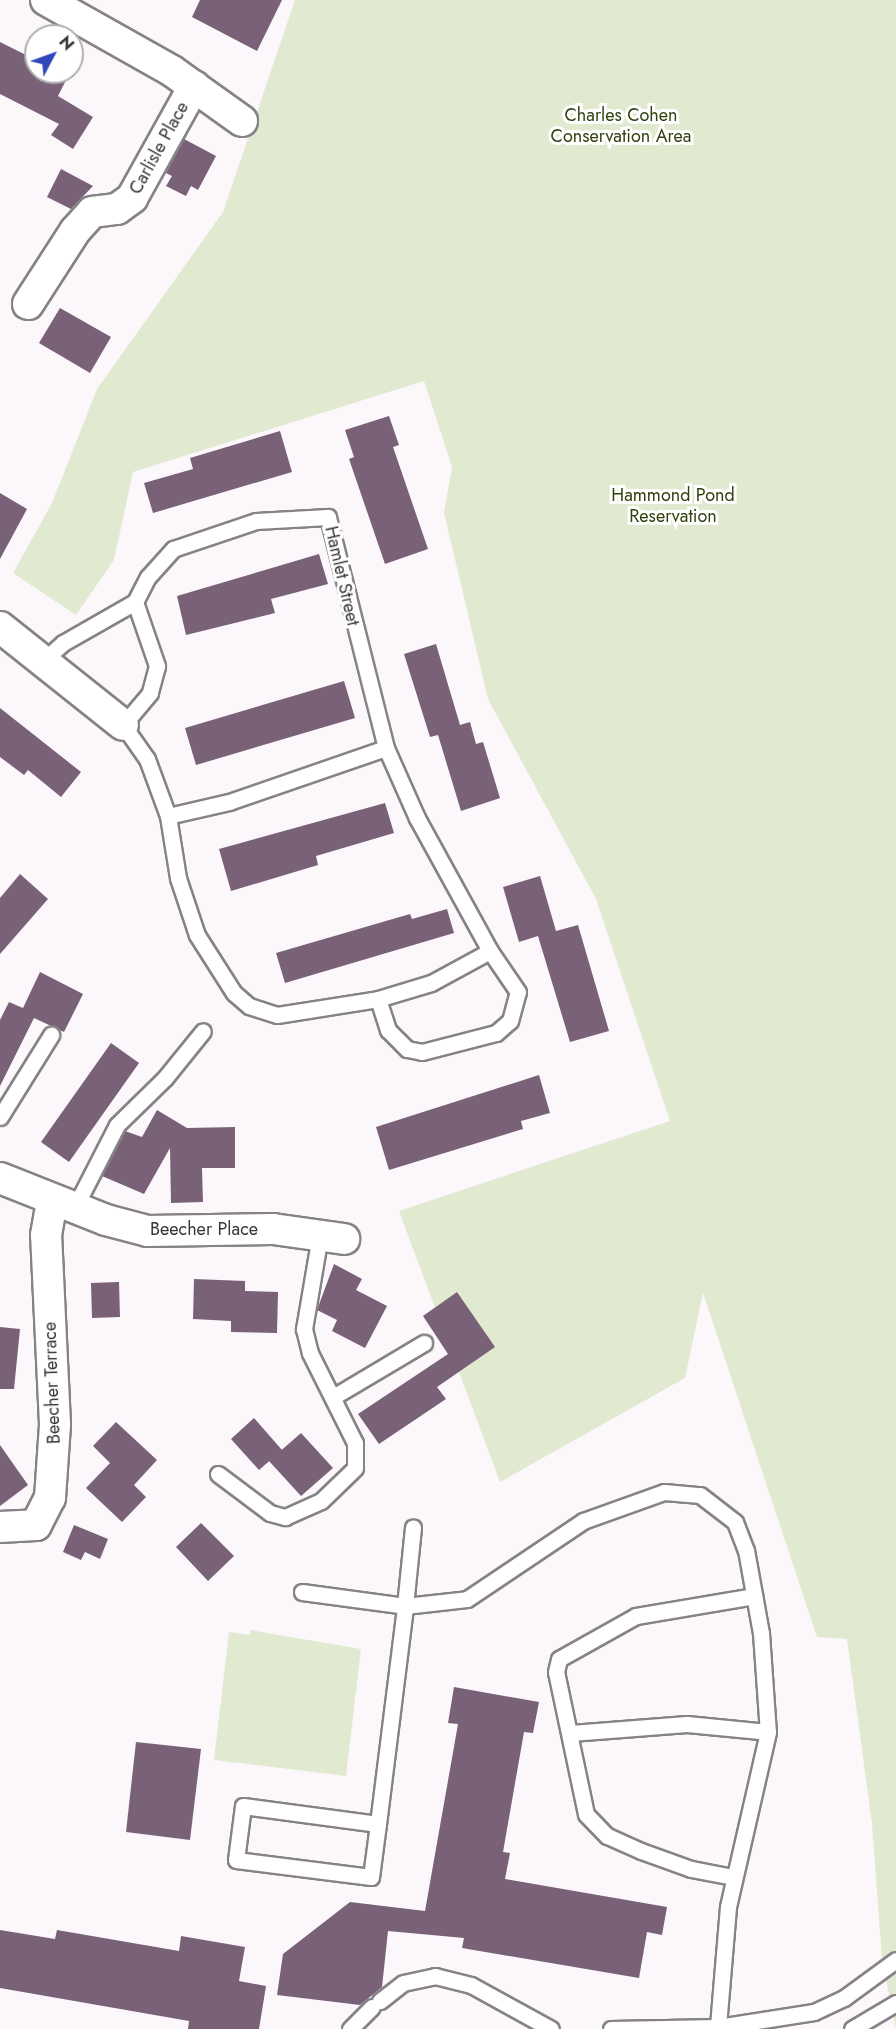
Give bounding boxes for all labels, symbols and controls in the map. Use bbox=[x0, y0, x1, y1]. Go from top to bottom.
north arrow bbox=[24, 24, 84, 84]
text: N bbox=[54, 31, 79, 56]
street label: Carlisle Place bbox=[125, 98, 193, 198]
park label: Charles Cohen Conservation Area bbox=[551, 105, 691, 148]
park label: Hammond Pond Reservation bbox=[611, 485, 735, 528]
street label: Hamlet Street bbox=[320, 524, 364, 628]
street label: Beecher Place bbox=[150, 1218, 258, 1240]
street label: Beecher Terrace bbox=[39, 1322, 65, 1444]

